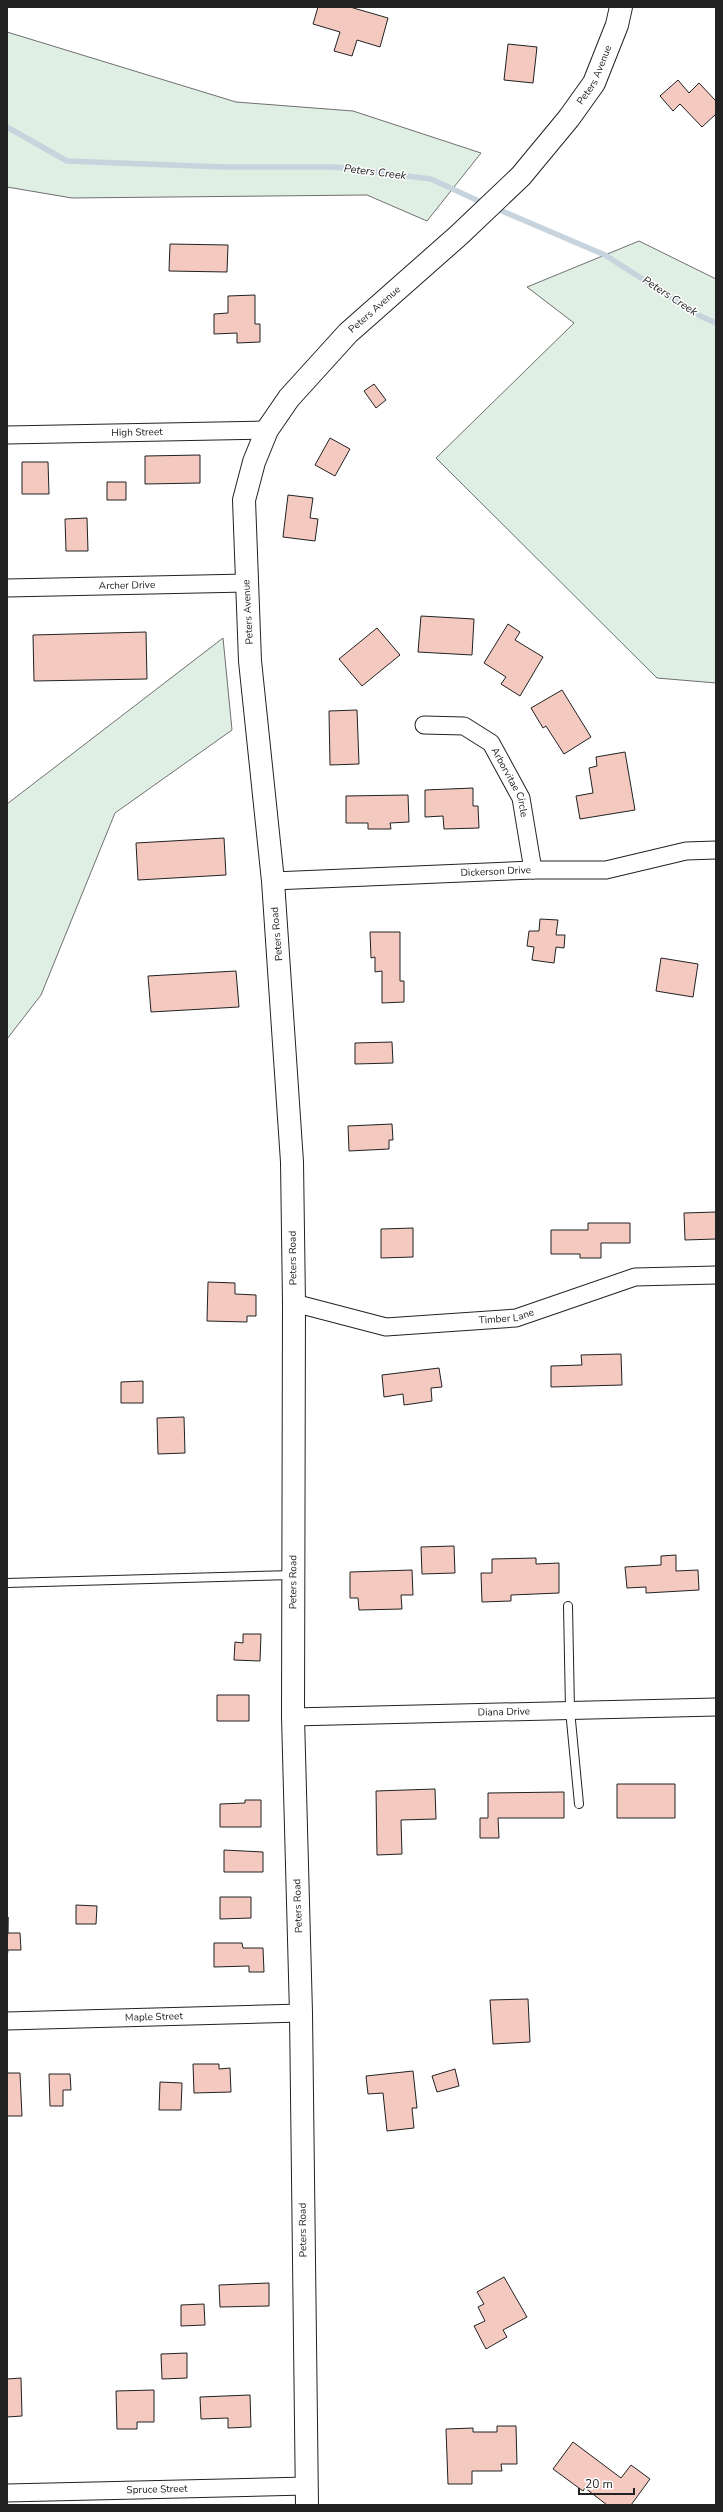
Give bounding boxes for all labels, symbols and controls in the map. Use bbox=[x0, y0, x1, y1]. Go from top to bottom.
street label: Peters Avenue bbox=[574, 43, 615, 108]
water label: Peters Creek bbox=[343, 161, 408, 183]
water label: Peters Creek bbox=[640, 273, 701, 320]
street label: Peters Avenue bbox=[345, 283, 404, 336]
street label: High Street bbox=[111, 425, 163, 440]
street label: Archer Drive bbox=[99, 578, 155, 593]
street label: Peters Avenue bbox=[239, 579, 257, 645]
street label: Arborvitae Circle bbox=[488, 745, 531, 818]
street label: Dickerson Drive bbox=[460, 863, 531, 880]
street label: Peters Road bbox=[268, 906, 286, 962]
street label: Peters Road bbox=[286, 1231, 300, 1285]
street label: Timber Lane bbox=[478, 1305, 536, 1328]
street label: Peters Road bbox=[286, 1555, 300, 1609]
street label: Diana Drive bbox=[478, 1704, 530, 1720]
street label: Peters Road bbox=[290, 1878, 306, 1933]
street label: Maple Street bbox=[125, 2009, 184, 2025]
street label: Peters Road bbox=[296, 2203, 310, 2257]
scale bar bbox=[579, 2470, 634, 2496]
text: 20 m bbox=[585, 2476, 613, 2492]
street label: Spruce Street bbox=[126, 2482, 188, 2497]

